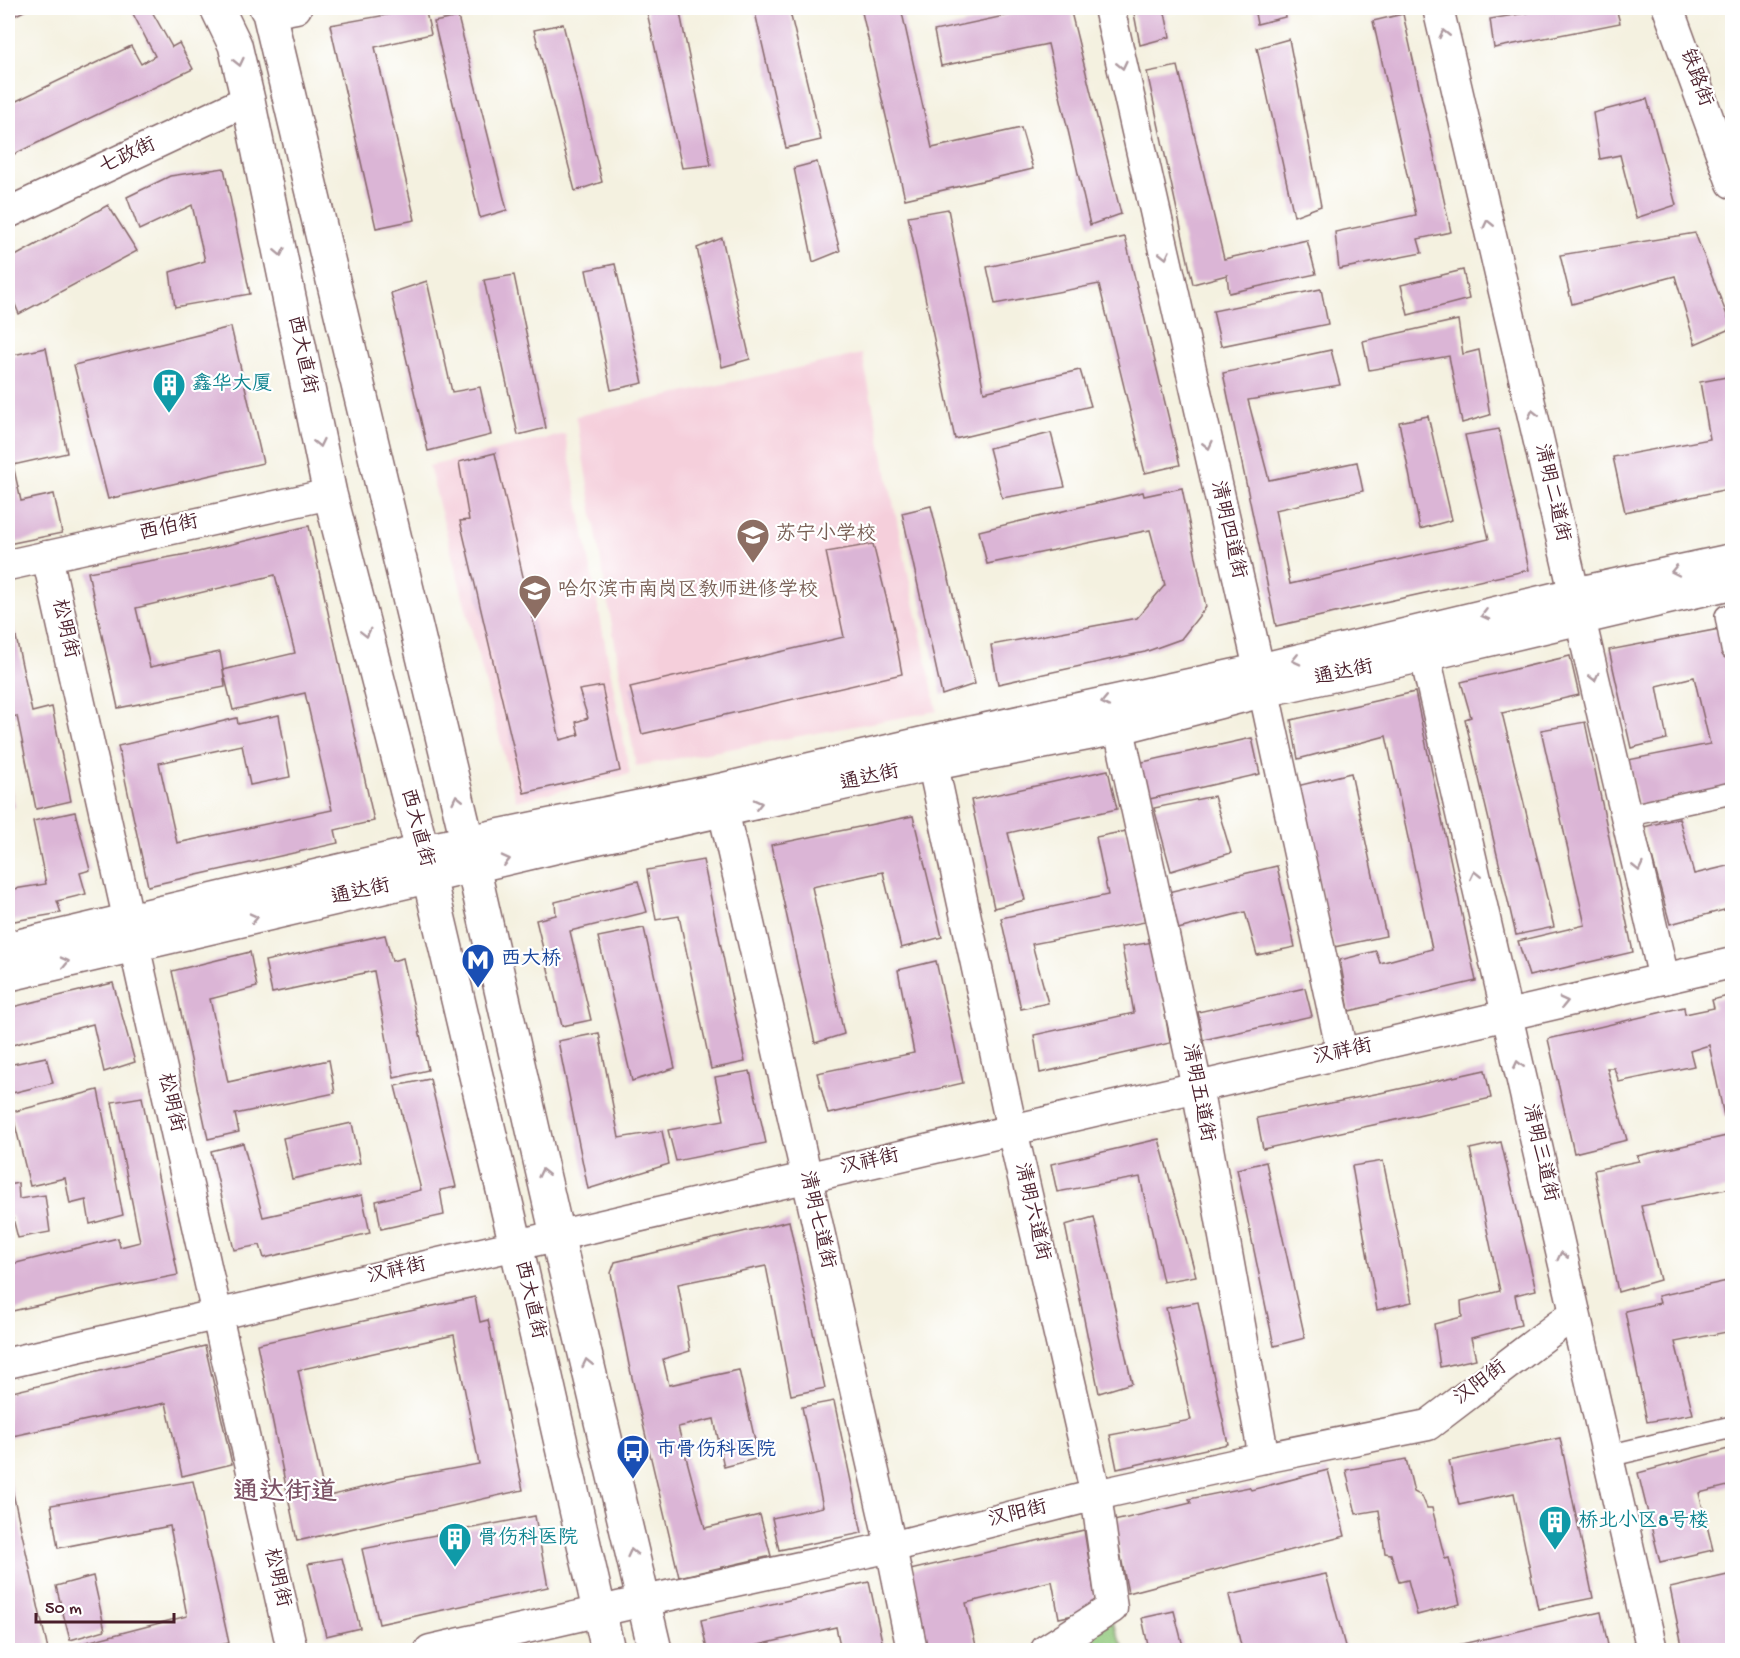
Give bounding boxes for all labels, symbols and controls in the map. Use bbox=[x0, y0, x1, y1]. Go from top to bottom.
one-way arrow bbox=[1439, 29, 1452, 39]
street label: 铁路街 bbox=[1674, 45, 1718, 110]
one-way arrow bbox=[231, 56, 244, 66]
one-way arrow bbox=[1114, 59, 1127, 69]
street label: 七政街 bbox=[96, 133, 160, 180]
one-way arrow bbox=[1483, 219, 1496, 229]
one-way arrow bbox=[273, 247, 286, 257]
one-way arrow bbox=[1157, 249, 1170, 259]
street label: 西大直街 bbox=[281, 313, 323, 397]
building icon: 鑫华大厦 bbox=[151, 367, 187, 414]
place label: 鑫华大厦 bbox=[192, 372, 272, 397]
one-way arrow bbox=[1527, 409, 1540, 419]
one-way arrow bbox=[312, 438, 325, 448]
one-way arrow bbox=[1201, 440, 1214, 450]
street label: 清明二道街 bbox=[1529, 441, 1575, 544]
street label: 清明四道街 bbox=[1205, 478, 1251, 581]
street label: 西伯街 bbox=[137, 510, 201, 546]
school or university icon: 苏宁小学校 bbox=[735, 517, 771, 564]
place label: 苏宁小学校 bbox=[776, 522, 876, 547]
one-way arrow bbox=[1671, 564, 1681, 577]
school or university icon: 哈尔滨市南岗区教师进修学校 bbox=[517, 573, 553, 620]
place label: 哈尔滨市南岗区教师进修学校 bbox=[558, 578, 818, 603]
street label: 松明街 bbox=[46, 597, 83, 661]
one-way arrow bbox=[1481, 607, 1491, 620]
one-way arrow bbox=[358, 627, 371, 637]
one-way arrow bbox=[1291, 653, 1301, 666]
street label: 通达街 bbox=[1312, 655, 1376, 691]
one-way arrow bbox=[1586, 671, 1599, 681]
one-way arrow bbox=[1101, 695, 1111, 708]
street label: 通达街 bbox=[838, 759, 902, 797]
street label: 西大直街 bbox=[395, 786, 439, 870]
one-way arrow bbox=[452, 794, 465, 804]
one-way arrow bbox=[752, 799, 762, 812]
one-way arrow bbox=[501, 855, 511, 868]
one-way arrow bbox=[1630, 861, 1643, 871]
one-way arrow bbox=[1469, 871, 1482, 881]
street label: 通达街 bbox=[329, 873, 393, 911]
one-way arrow bbox=[249, 913, 259, 926]
metro station icon: 西大桥 bbox=[460, 942, 496, 989]
place label: 西大桥 bbox=[501, 948, 561, 972]
one-way arrow bbox=[59, 957, 69, 970]
one-way arrow bbox=[1559, 996, 1569, 1009]
street label: 汉祥街 bbox=[1311, 1034, 1375, 1071]
street label: 清明五道街 bbox=[1176, 1041, 1220, 1144]
one-way arrow bbox=[1513, 1061, 1526, 1071]
street label: 松明街 bbox=[152, 1071, 189, 1135]
street label: 清明三道街 bbox=[1517, 1101, 1563, 1204]
street label: 汉祥街 bbox=[838, 1144, 902, 1181]
street label: 清明六道街 bbox=[1009, 1160, 1055, 1263]
one-way arrow bbox=[537, 1168, 550, 1178]
street label: 清明七道街 bbox=[794, 1168, 840, 1271]
one-way arrow bbox=[1556, 1251, 1569, 1261]
street label: 汉祥街 bbox=[365, 1253, 429, 1290]
street label: 西大直街 bbox=[509, 1258, 551, 1342]
street label: 汉阳街 bbox=[1450, 1356, 1512, 1411]
one-way arrow bbox=[582, 1358, 595, 1368]
bus stop icon: 市骨伤科医院 bbox=[615, 1433, 651, 1480]
place label: 市骨伤科医院 bbox=[656, 1438, 776, 1463]
district label: 通达街道 bbox=[233, 1477, 337, 1510]
street label: 汉阳街 bbox=[986, 1496, 1050, 1533]
building icon: 桥北小区8号楼 bbox=[1537, 1504, 1573, 1551]
place label: 桥北小区8号楼 bbox=[1578, 1509, 1709, 1534]
building icon: 骨伤科医院 bbox=[437, 1521, 473, 1568]
place label: 骨伤科医院 bbox=[478, 1526, 578, 1551]
street label: 松明街 bbox=[258, 1546, 295, 1610]
one-way arrow bbox=[627, 1548, 640, 1558]
scale bar bbox=[36, 1586, 174, 1624]
text: 50 m bbox=[45, 1599, 82, 1620]

